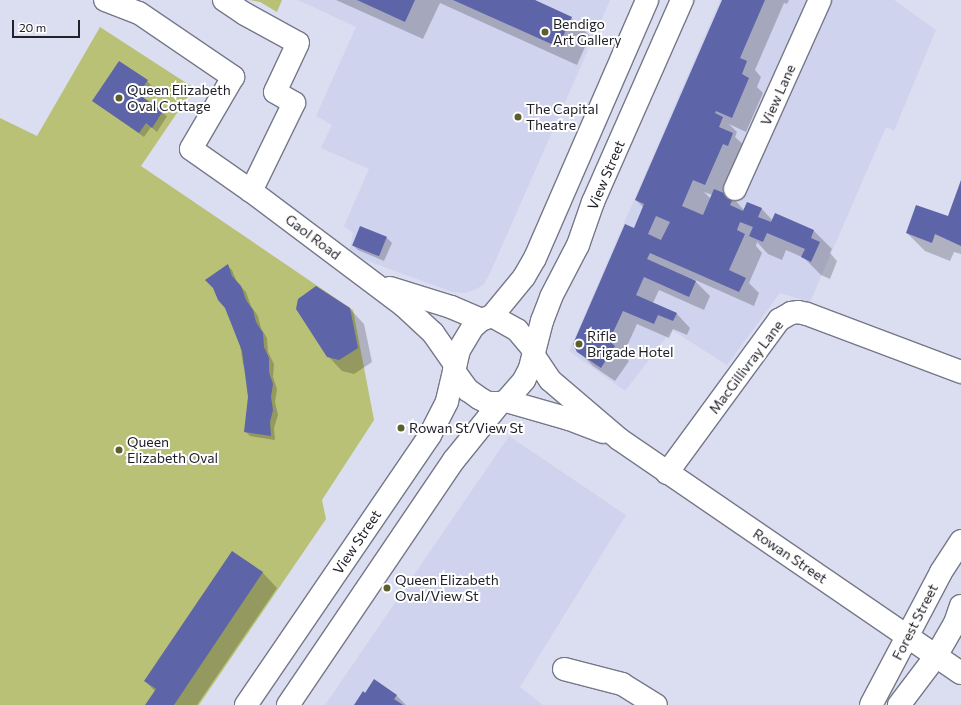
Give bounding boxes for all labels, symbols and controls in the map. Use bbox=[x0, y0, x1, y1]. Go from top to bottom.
scale bar bbox=[14, 12, 82, 38]
place label: Bendigo Art Gallery bbox=[553, 16, 622, 48]
text: 20 m bbox=[19, 20, 46, 34]
marker: Bendigo Art Gallery bbox=[540, 27, 550, 37]
street label: View Lane bbox=[757, 62, 799, 128]
place label: Queen Elizabeth Oval Cottage bbox=[127, 82, 231, 114]
marker: Queen Elizabeth Oval Cottage bbox=[114, 93, 124, 103]
place label: The Capital Theatre bbox=[526, 101, 598, 134]
marker: The Capital Theatre bbox=[513, 112, 523, 122]
street label: View Street bbox=[584, 138, 628, 212]
street label: Gaol Road bbox=[282, 211, 344, 263]
street label: MacGillivray Lane bbox=[705, 317, 787, 417]
place label: Rifle Brigade Hotel bbox=[587, 328, 674, 360]
marker: Rifle Brigade Hotel bbox=[574, 339, 584, 349]
place label: Rowan St/View St bbox=[409, 420, 523, 436]
marker: Rowan St/View St bbox=[396, 423, 406, 433]
place label: Queen Elizabeth Oval bbox=[127, 434, 218, 466]
marker: Queen Elizabeth Oval bbox=[114, 445, 124, 455]
street label: View Street bbox=[329, 507, 385, 577]
street label: Rowan Street bbox=[750, 525, 830, 587]
place label: Queen Elizabeth Oval/View St bbox=[395, 572, 499, 604]
street label: Forest Street bbox=[889, 581, 941, 663]
marker: Queen Elizabeth Oval/View St bbox=[382, 583, 392, 593]

